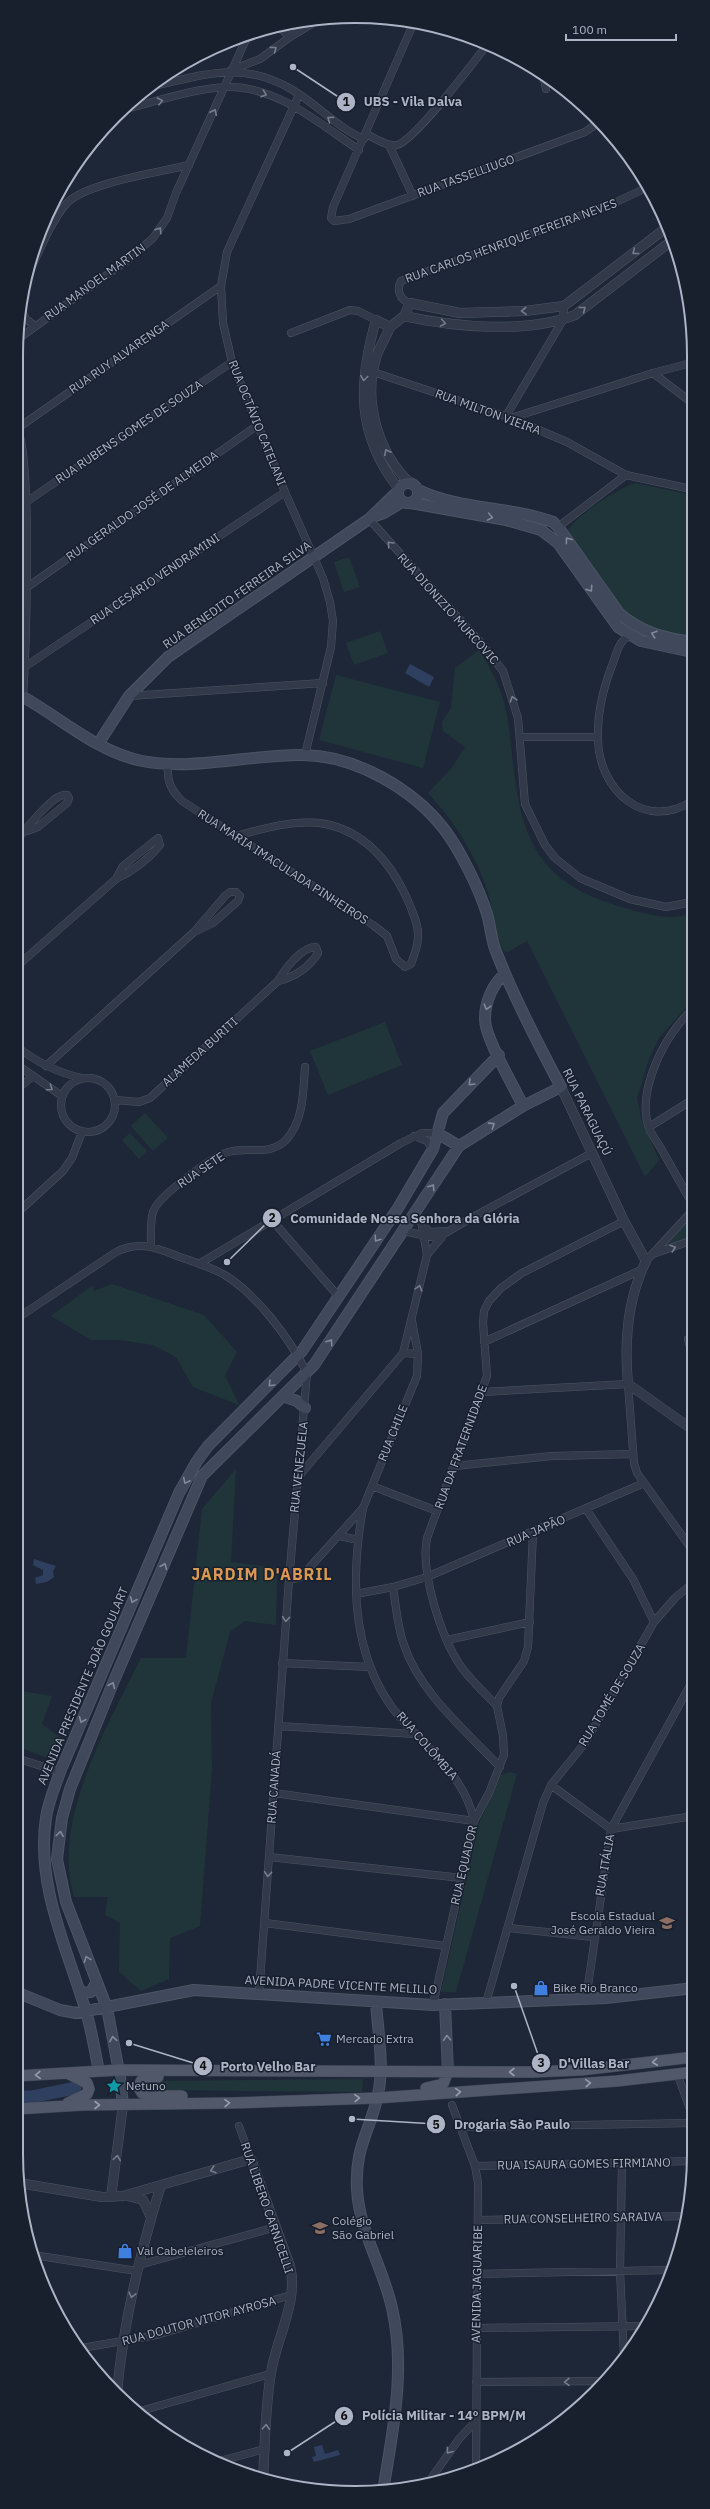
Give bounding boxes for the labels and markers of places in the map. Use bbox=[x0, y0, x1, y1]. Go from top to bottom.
callout: UBS - Vila Dalva bbox=[336, 89, 470, 114]
callout: Comunidade Nossa Senhora da Glória bbox=[262, 1206, 528, 1231]
place label: Escola Estadual José Geraldo Vieira bbox=[551, 1908, 656, 1937]
school or university icon: Escola Estadual José Geraldo Vieira bbox=[658, 1914, 676, 1932]
shop icon: Bike Rio Branco bbox=[532, 1979, 550, 1997]
place label: Bike Rio Branco bbox=[553, 1980, 638, 1995]
supermarket icon: Mercado Extra bbox=[315, 2030, 333, 2048]
place label: Mercado Extra bbox=[336, 2031, 414, 2046]
callout: D'Villas Bar bbox=[531, 2051, 638, 2076]
callout: Porto Velho Bar bbox=[193, 2054, 323, 2079]
place icon: Netuno bbox=[105, 2077, 123, 2095]
place label: Netuno bbox=[126, 2078, 166, 2093]
callout: Drogaria São Paulo bbox=[426, 2112, 578, 2137]
place label: Colégio São Gabriel bbox=[332, 2213, 394, 2242]
school or university icon: Colégio São Gabriel bbox=[311, 2219, 329, 2237]
shop icon: Val Cabeleleiros bbox=[116, 2242, 134, 2260]
place label: Val Cabeleleiros bbox=[137, 2243, 224, 2258]
callout: Polícia Militar - 14º BPM/M bbox=[334, 2403, 534, 2428]

